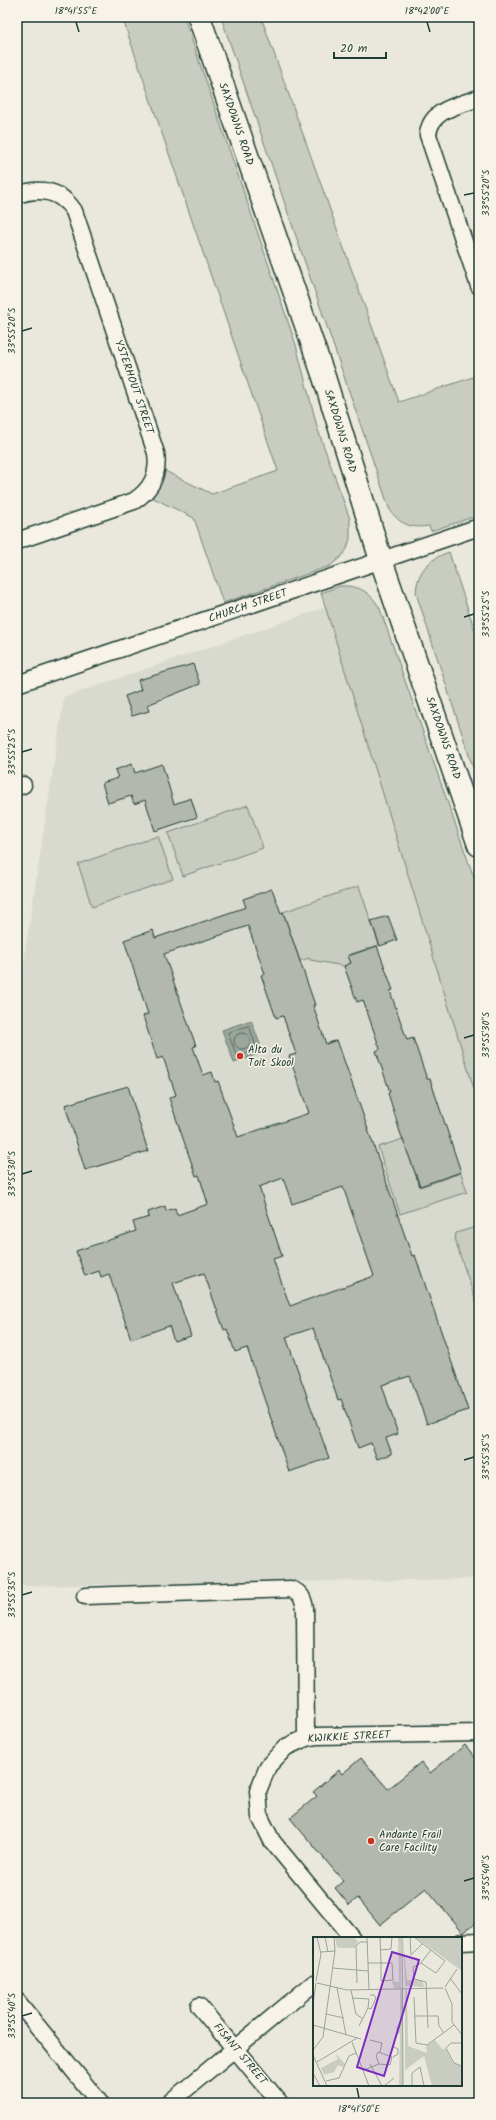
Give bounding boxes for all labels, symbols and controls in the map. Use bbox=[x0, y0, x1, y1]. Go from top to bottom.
text: 18°41'55"E bbox=[55, 3, 98, 19]
text: 18°42'00"E bbox=[405, 3, 450, 19]
scale bar bbox=[334, 34, 386, 60]
text: 20 m bbox=[340, 39, 368, 58]
street label: SAXDOWNS ROAD bbox=[213, 80, 259, 168]
text: 33°55'20"S bbox=[478, 169, 494, 216]
text: 33°55'20"S bbox=[4, 307, 20, 354]
street label: YSTERHOUT STREET bbox=[109, 337, 159, 438]
street label: SAXDOWNS ROAD bbox=[319, 387, 361, 475]
street label: CHURCH STREET bbox=[206, 584, 291, 628]
text: 33°55'25"S bbox=[478, 590, 494, 637]
street label: SAXDOWNS ROAD bbox=[420, 694, 466, 782]
text: 33°55'25"S bbox=[4, 728, 20, 775]
text: 33°55'30"S bbox=[478, 1011, 494, 1058]
place label: Alta du Toit Skool bbox=[248, 1041, 294, 1072]
marker: Alta du Toit Skool bbox=[235, 1051, 245, 1061]
text: 33°55'30"S bbox=[4, 1150, 20, 1197]
text: 33°55'35"S bbox=[478, 1433, 494, 1480]
text: 33°55'35"S bbox=[4, 1571, 20, 1618]
street label: KWIKKIE STREET bbox=[307, 1726, 392, 1748]
place label: Andante Frail Care Facility bbox=[379, 1826, 442, 1857]
marker: Andante Frail Care Facility bbox=[366, 1836, 376, 1846]
text: 33°55'40"S bbox=[478, 1854, 494, 1901]
inset map bbox=[313, 1937, 462, 2086]
text: 33°55'40"S bbox=[4, 1992, 20, 2039]
street label: FISANT STREET bbox=[209, 2019, 272, 2090]
text: 18°41'50"E bbox=[338, 2101, 381, 2117]

